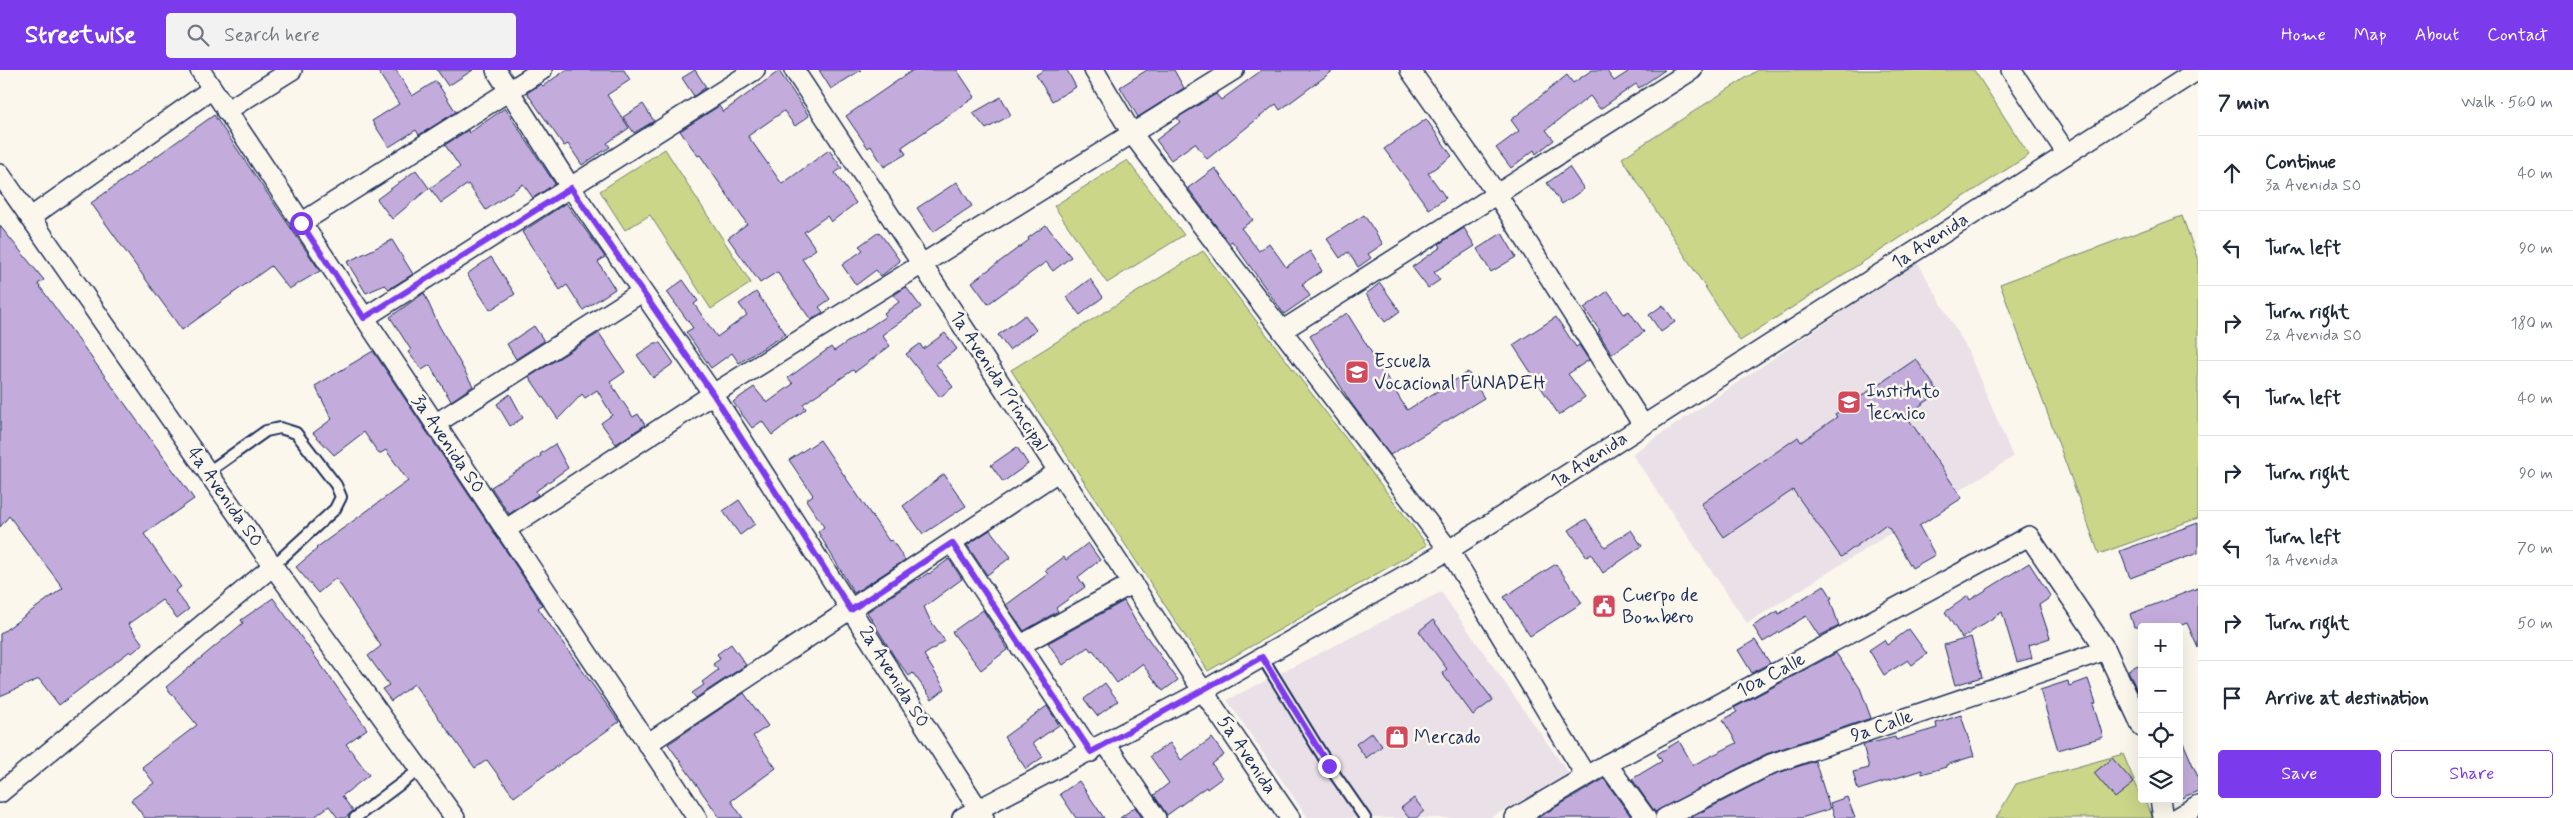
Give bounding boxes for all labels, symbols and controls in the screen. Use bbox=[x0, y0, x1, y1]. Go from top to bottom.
search box bbox=[166, 13, 516, 58]
text: Streetwise bbox=[25, 20, 136, 51]
icon: search bbox=[184, 21, 212, 49]
text: Search here bbox=[224, 23, 320, 48]
text: Home bbox=[2281, 23, 2326, 47]
text: Map bbox=[2354, 23, 2387, 47]
text: About bbox=[2415, 23, 2459, 47]
text: Contact bbox=[2487, 23, 2548, 47]
text: 7 min bbox=[2218, 89, 2270, 117]
text: Walk · 560 m bbox=[2461, 92, 2553, 113]
text: Continue bbox=[2265, 150, 2336, 175]
icon: ahead bbox=[2218, 159, 2246, 187]
text: 40 m bbox=[2517, 163, 2553, 184]
text: 3a Avenida SO bbox=[2265, 175, 2361, 196]
street label: 1a Avenida bbox=[1887, 207, 1973, 275]
route start bbox=[290, 212, 313, 235]
icon: left bbox=[2218, 234, 2246, 262]
text: Turn left bbox=[2265, 236, 2341, 261]
text: 90 m bbox=[2519, 238, 2553, 259]
text: Turn right bbox=[2265, 300, 2349, 325]
street label: 1a Avenida Principal bbox=[944, 306, 1054, 456]
icon: right bbox=[2218, 309, 2246, 337]
text: 180 m bbox=[2510, 313, 2553, 334]
text: 2a Avenida SO bbox=[2265, 325, 2362, 346]
place label: Escuela Vocacional FUNADEH bbox=[1374, 349, 1545, 396]
school or university icon: Escuela Vocacional FUNADEH bbox=[1344, 359, 1370, 385]
place label: Instituto Tecnico bbox=[1866, 379, 1940, 426]
icon: left bbox=[2218, 384, 2246, 412]
text: Turn left bbox=[2265, 386, 2341, 411]
text: 40 m bbox=[2517, 388, 2553, 409]
school or university icon: Instituto Tecnico bbox=[1836, 389, 1862, 415]
street label: 3a Avenida SO bbox=[406, 390, 490, 498]
street label: 1a Avenida bbox=[1546, 426, 1632, 494]
street label: 4a Avenida SO bbox=[181, 442, 269, 552]
icon: right bbox=[2218, 459, 2246, 487]
text: Turn right bbox=[2265, 461, 2349, 486]
text: 90 m bbox=[2519, 463, 2553, 484]
text: Turn left bbox=[2265, 525, 2341, 550]
icon: left bbox=[2218, 534, 2246, 562]
text: 70 m bbox=[2517, 538, 2553, 559]
text: 1a Avenida bbox=[2265, 550, 2338, 571]
place label: Cuerpo de Bombero bbox=[1622, 583, 1699, 630]
public building icon: Cuerpo de Bombero bbox=[1591, 593, 1617, 619]
icon: right bbox=[2218, 609, 2246, 637]
text: Turn right bbox=[2265, 611, 2349, 636]
text: 50 m bbox=[2517, 613, 2553, 634]
street label: 2a Avenida SO bbox=[853, 622, 935, 732]
map controls bbox=[2138, 623, 2183, 803]
button: + bbox=[2138, 623, 2183, 668]
street label: 10a Calle bbox=[1732, 646, 1810, 704]
button: − bbox=[2138, 668, 2183, 713]
icon: arrive bbox=[2218, 684, 2246, 712]
text: Arrive at destination bbox=[2265, 686, 2429, 711]
street label: 9a Calle bbox=[1847, 704, 1917, 748]
street label: 5a Avenida bbox=[1212, 711, 1282, 799]
button: locate bbox=[2138, 713, 2183, 758]
shop icon: Mercado bbox=[1384, 724, 1410, 750]
place label: Mercado bbox=[1414, 725, 1481, 750]
button: Save bbox=[2218, 750, 2381, 798]
button: Share bbox=[2391, 750, 2553, 798]
route end bbox=[1318, 755, 1341, 778]
button: layers bbox=[2138, 758, 2183, 803]

